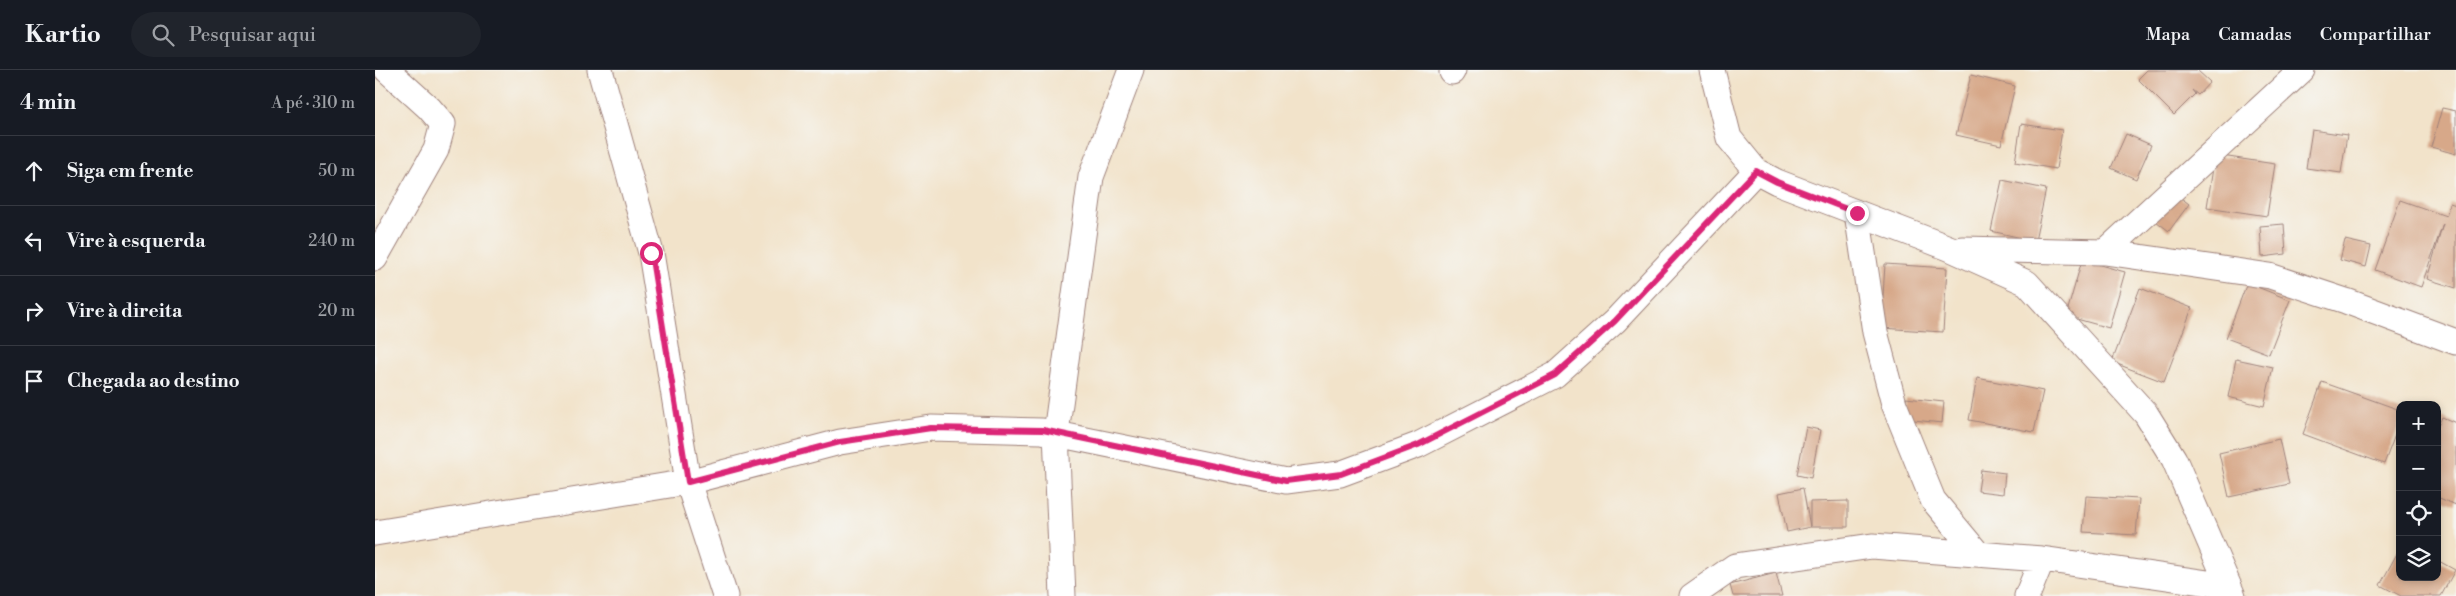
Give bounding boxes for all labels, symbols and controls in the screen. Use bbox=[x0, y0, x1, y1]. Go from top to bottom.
search box bbox=[131, 12, 481, 57]
text: Kartio bbox=[25, 20, 101, 50]
icon: search bbox=[149, 21, 177, 49]
text: Pesquisar aqui bbox=[189, 23, 316, 47]
text: Mapa bbox=[2146, 23, 2190, 46]
text: Camadas bbox=[2218, 23, 2292, 46]
text: Compartilhar bbox=[2320, 23, 2431, 46]
text: 4 min bbox=[20, 90, 76, 116]
text: A pé · 310 m bbox=[271, 93, 355, 113]
icon: ahead bbox=[20, 157, 48, 185]
text: Siga em frente bbox=[67, 159, 194, 183]
text: 50 m bbox=[318, 161, 355, 181]
route end bbox=[1846, 202, 1869, 225]
icon: left bbox=[20, 227, 48, 255]
text: Vire à esquerda bbox=[67, 229, 206, 253]
text: 240 m bbox=[308, 231, 355, 251]
route start bbox=[640, 242, 663, 265]
icon: right bbox=[20, 297, 48, 325]
text: Vire à direita bbox=[67, 299, 182, 323]
text: 20 m bbox=[318, 301, 355, 321]
icon: arrive bbox=[20, 367, 48, 395]
text: Chegada ao destino bbox=[67, 369, 240, 393]
map controls bbox=[2396, 401, 2441, 581]
button: + bbox=[2396, 401, 2441, 446]
button: − bbox=[2396, 446, 2441, 491]
button: locate bbox=[2396, 491, 2441, 536]
button: layers bbox=[2396, 536, 2441, 581]

